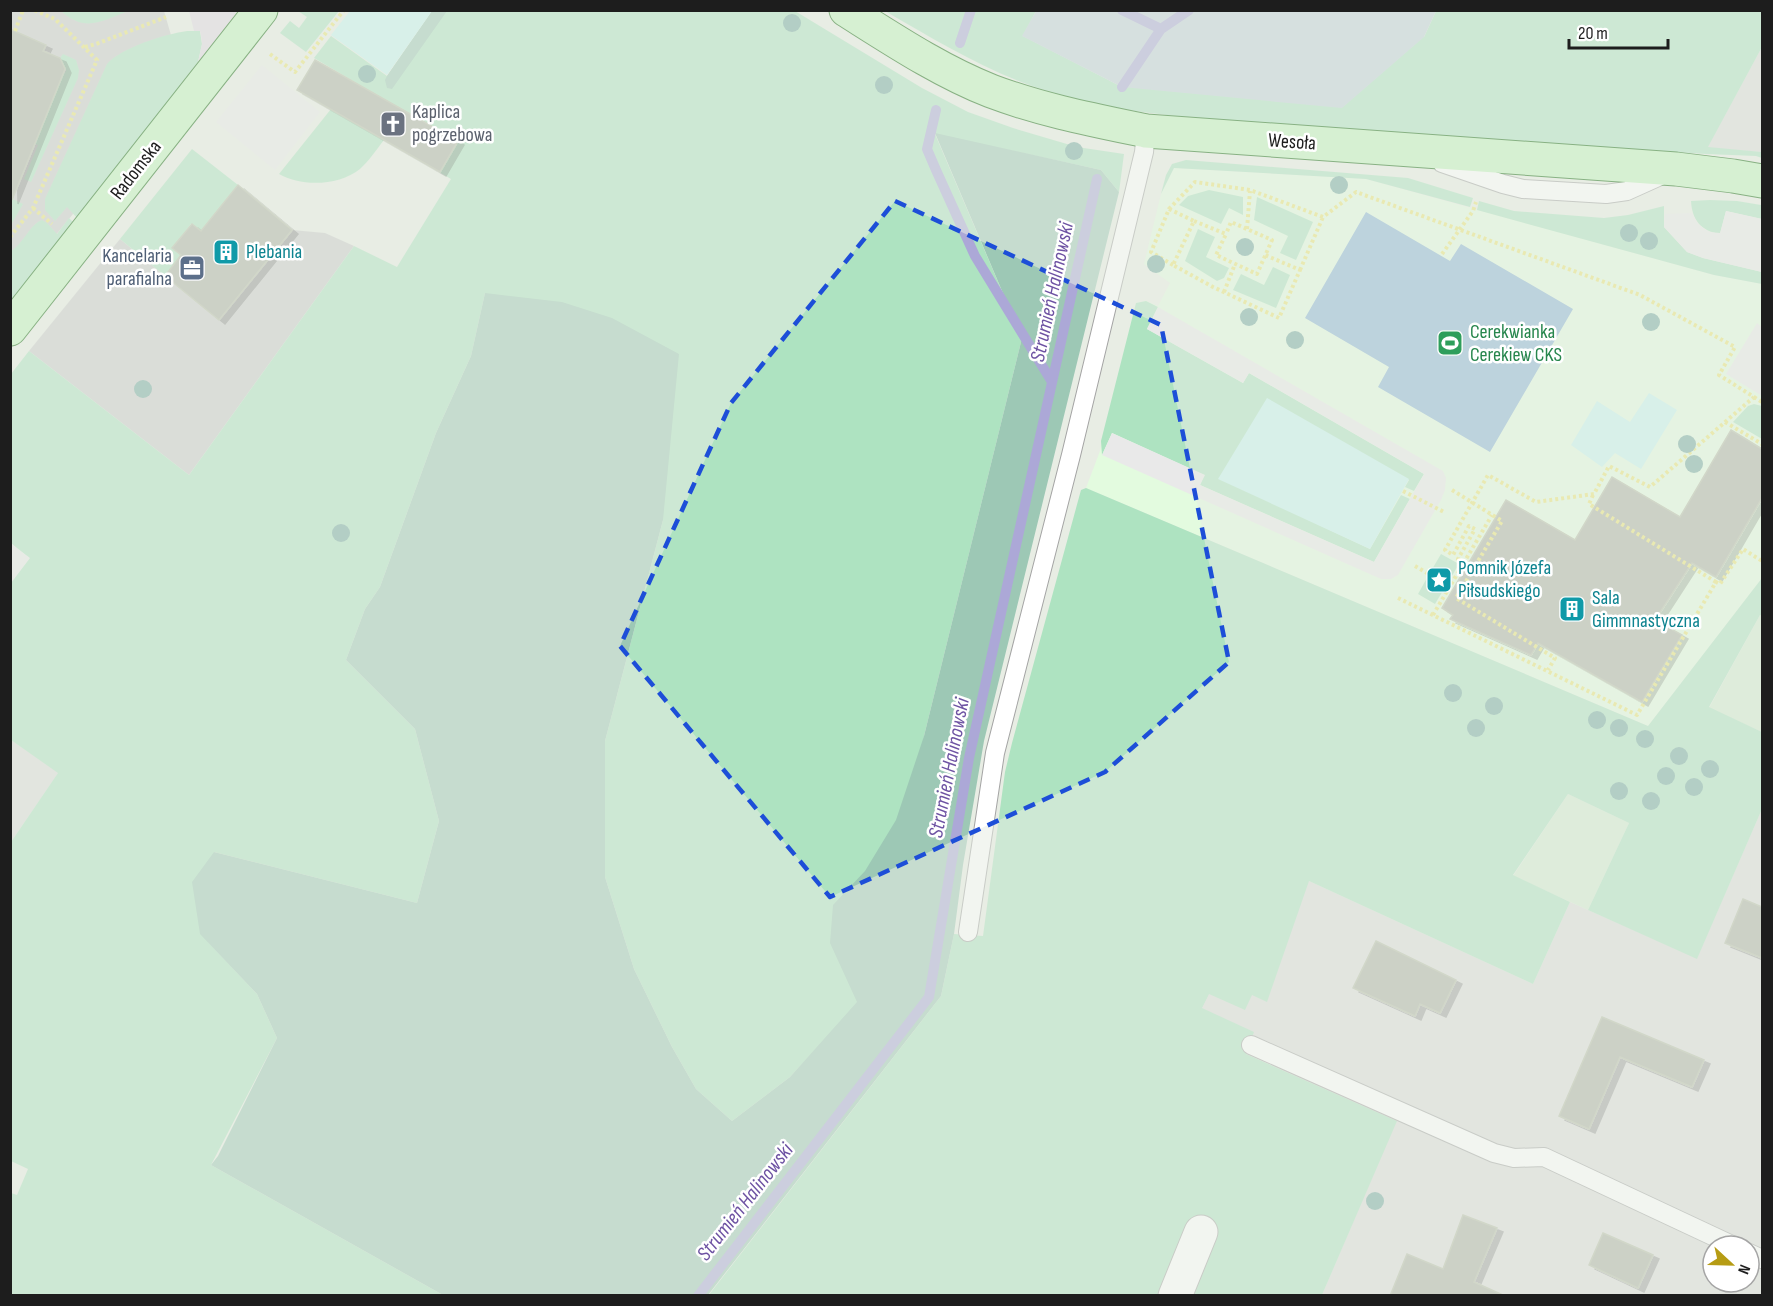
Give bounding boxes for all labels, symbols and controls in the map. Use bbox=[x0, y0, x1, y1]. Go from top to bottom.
scale bar bbox=[1569, 12, 1668, 50]
text: 20 m bbox=[1578, 23, 1608, 44]
place label: Kaplica pogrzebowa bbox=[412, 100, 492, 147]
church icon: Kaplica pogrzebowa bbox=[378, 109, 408, 139]
street label: Wesoła bbox=[1267, 128, 1317, 156]
street label: Radomska bbox=[105, 136, 167, 204]
water label: Strumień Halinowski bbox=[1025, 219, 1079, 364]
building icon: Plebania bbox=[211, 237, 241, 267]
place label: Plebania bbox=[246, 240, 302, 264]
place label: Kancelaria parafialna bbox=[102, 244, 172, 291]
office icon: Kancelaria parafialna bbox=[177, 253, 207, 283]
place label: Cerekwianka Cerekiew CKS bbox=[1470, 320, 1562, 367]
sports icon: Cerekwianka Cerekiew CKS bbox=[1435, 328, 1465, 358]
place label: Pomnik Józefa Piłsudskiego bbox=[1458, 556, 1551, 603]
place icon: Pomnik Józefa Piłsudskiego bbox=[1424, 565, 1454, 595]
place label: Sala Gimmnastyczna bbox=[1592, 586, 1700, 633]
building icon: Sala Gimmnastyczna bbox=[1557, 594, 1587, 624]
water label: Strumień Halinowski bbox=[923, 695, 975, 840]
water label: Strumień Halinowski bbox=[691, 1137, 799, 1266]
north arrow bbox=[1701, 1234, 1761, 1294]
text: N bbox=[1733, 1262, 1754, 1277]

